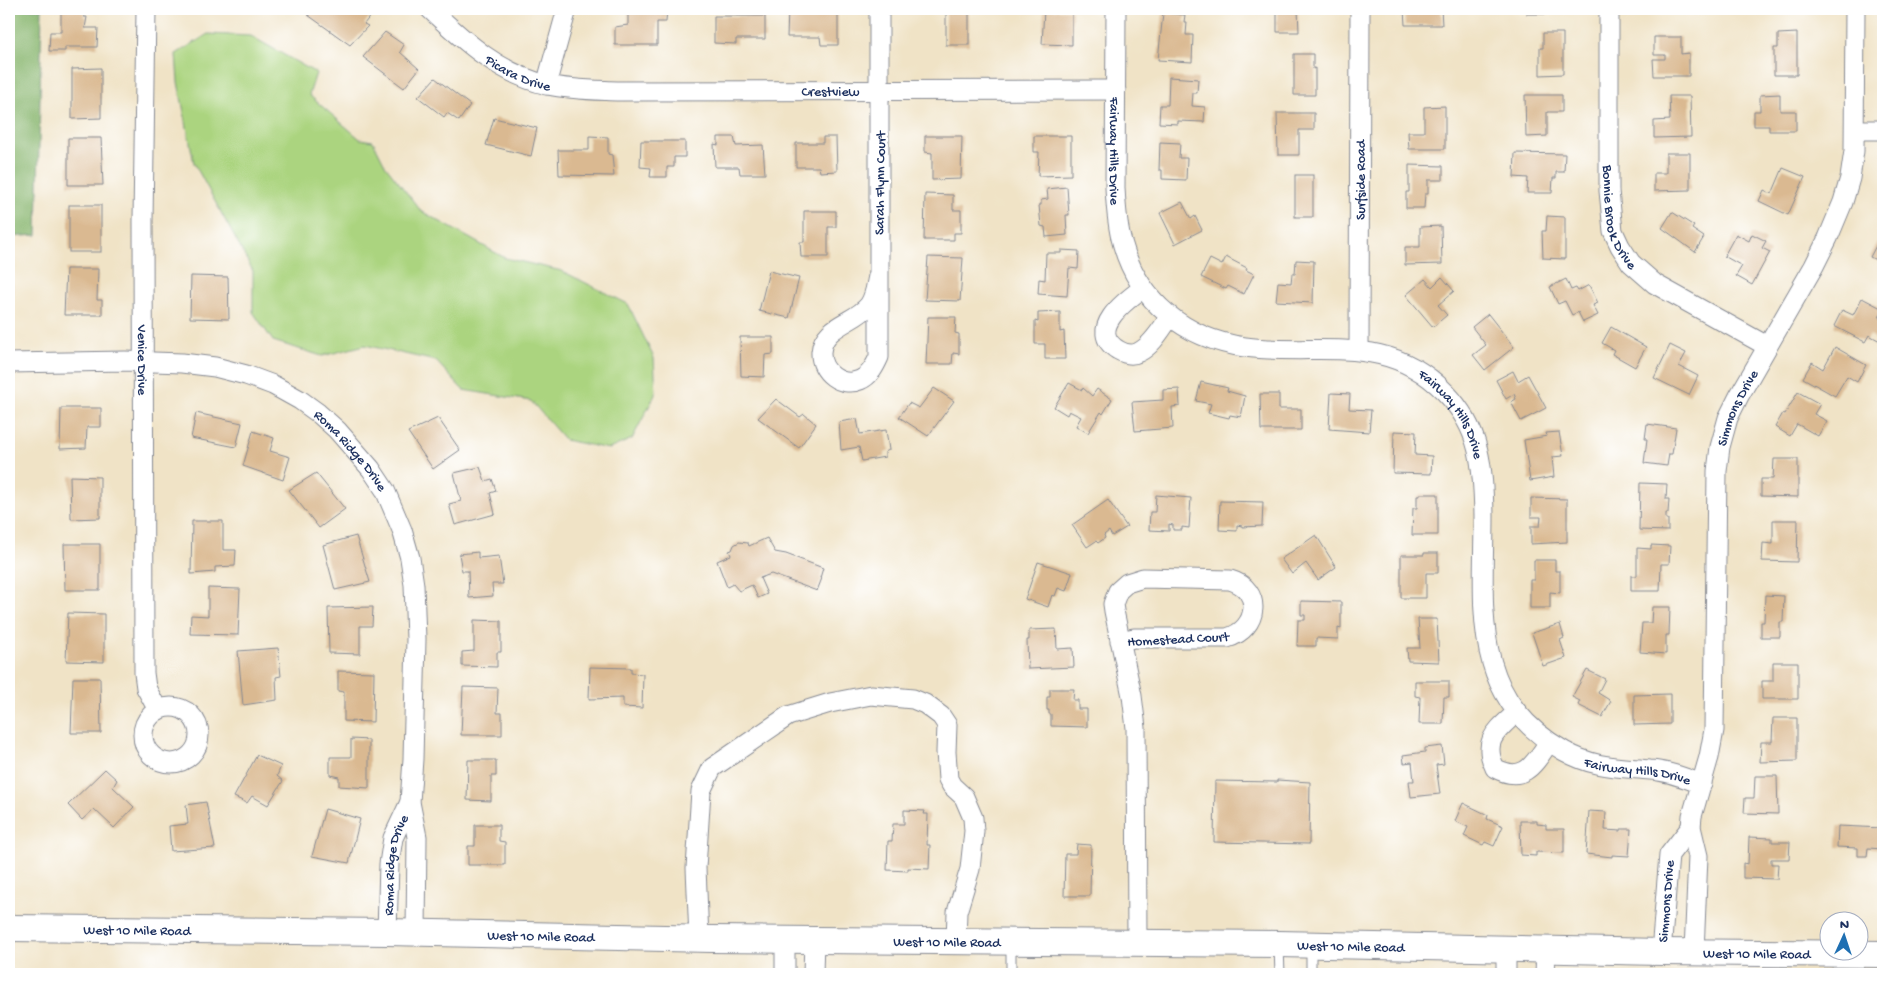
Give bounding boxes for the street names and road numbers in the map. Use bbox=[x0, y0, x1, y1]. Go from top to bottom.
street label: Picara Drive bbox=[480, 52, 553, 97]
street label: Crestview bbox=[801, 85, 860, 102]
street label: Fairway Hills Drive bbox=[1104, 96, 1122, 206]
street label: Sarah Flynn Court bbox=[872, 130, 891, 235]
street label: Surfside Road bbox=[1353, 138, 1371, 220]
street label: Bonnie Brook Drive bbox=[1598, 164, 1639, 275]
street label: Venice Drive bbox=[132, 324, 149, 396]
street label: Fairway Hills Drive bbox=[1413, 366, 1486, 462]
street label: Simmons Drive bbox=[1715, 367, 1764, 448]
street label: Roma Ridge Drive bbox=[309, 407, 390, 496]
street label: Homestead Court bbox=[1127, 629, 1231, 652]
street label: Fairway Hills Drive bbox=[1580, 755, 1693, 791]
street label: Roma Ridge Drive bbox=[381, 812, 414, 916]
street label: Simmons Drive bbox=[1656, 859, 1680, 943]
street label: West 10 Mile Road bbox=[83, 923, 193, 941]
street label: West 10 Mile Road bbox=[487, 928, 597, 948]
street label: West 10 Mile Road bbox=[893, 935, 1002, 953]
street label: West 10 Mile Road bbox=[1297, 938, 1406, 958]
street label: West 10 Mile Road bbox=[1703, 946, 1812, 964]

